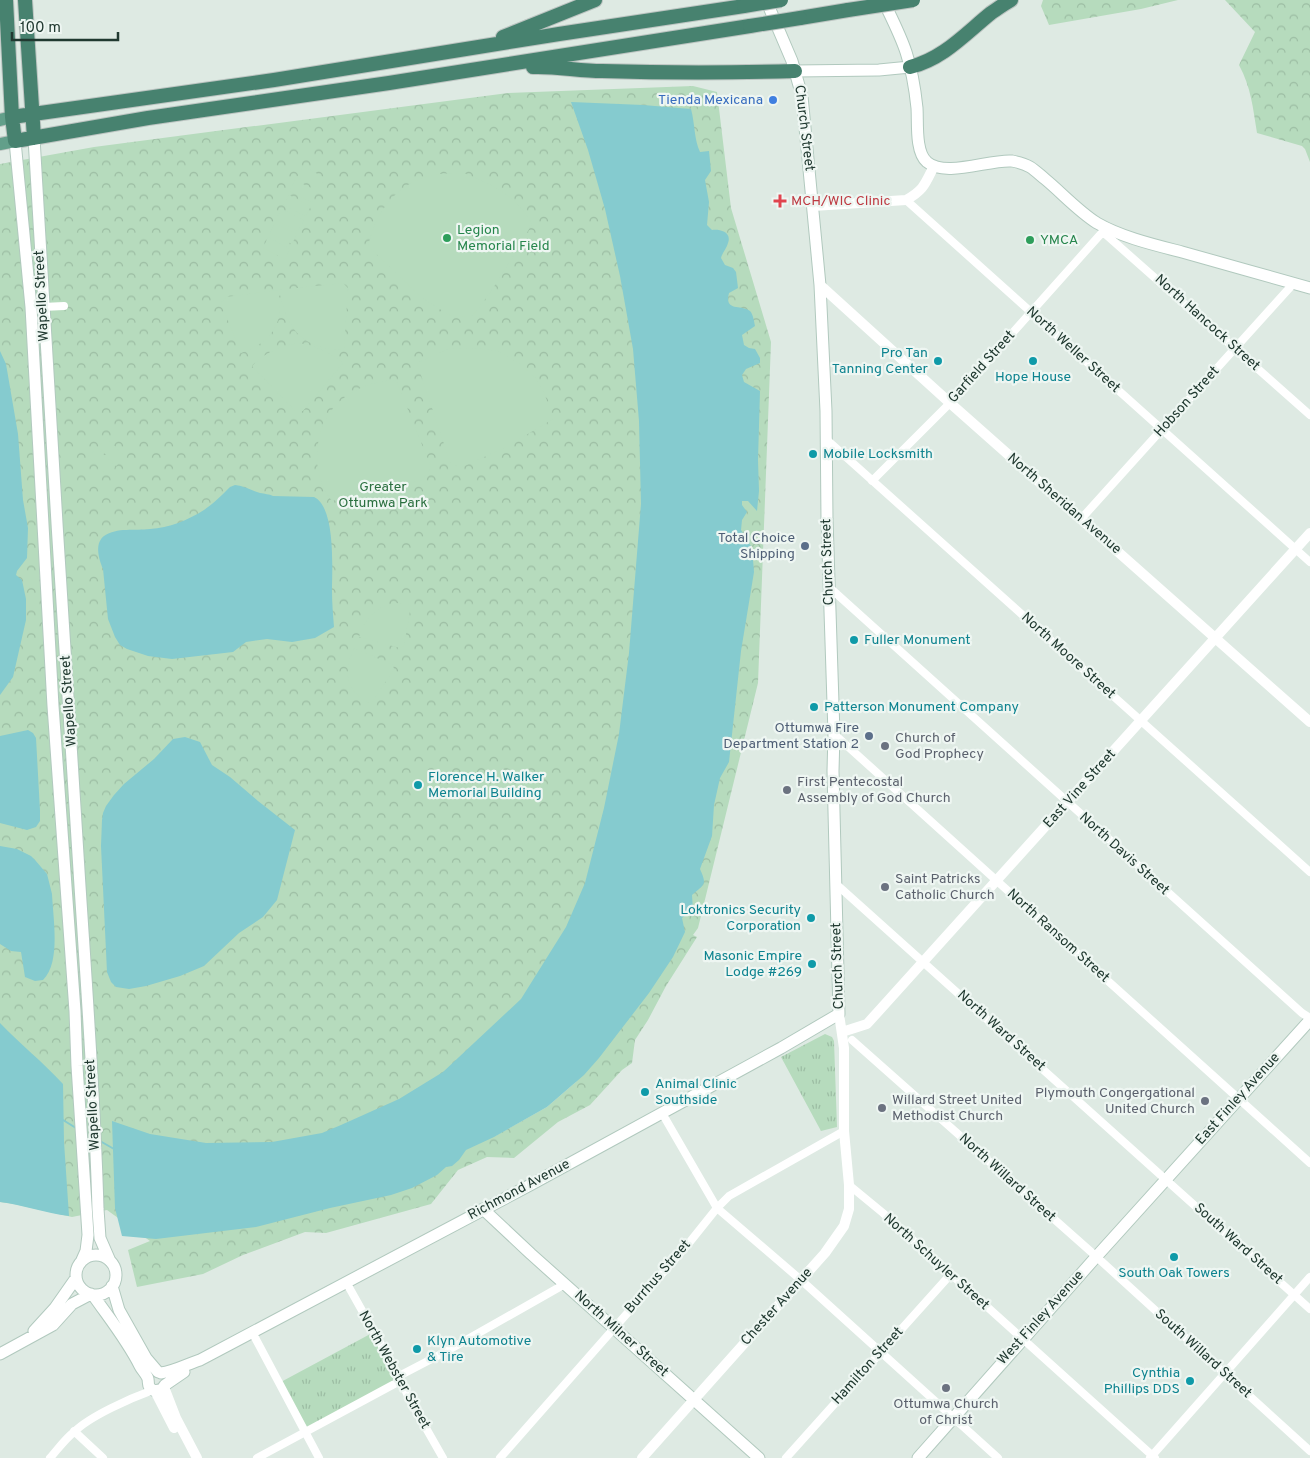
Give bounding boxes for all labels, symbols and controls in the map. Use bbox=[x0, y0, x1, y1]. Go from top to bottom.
scale bar bbox=[12, 10, 119, 42]
text: 100 m bbox=[20, 19, 61, 38]
street label: Church Street bbox=[790, 84, 818, 172]
place label: Tienda Mexicana bbox=[658, 92, 763, 109]
marker: Tienda Mexicana bbox=[767, 94, 779, 106]
place label: MCH/WIC Clinic bbox=[791, 193, 890, 210]
marker: MCH/WIC Clinic bbox=[773, 194, 787, 208]
place label: Legion Memorial Field bbox=[457, 222, 550, 255]
marker: Legion Memorial Field bbox=[441, 232, 453, 244]
place label: YMCA bbox=[1040, 232, 1078, 249]
marker: YMCA bbox=[1024, 234, 1036, 246]
street label: Wapello Street bbox=[31, 250, 53, 342]
street label: North Hancock Street bbox=[1151, 271, 1263, 375]
street label: North Weller Street bbox=[1023, 303, 1123, 397]
street label: Garfield Street bbox=[945, 327, 1019, 407]
place label: Pro Tan Tanning Center bbox=[832, 345, 929, 378]
marker: Pro Tan Tanning Center bbox=[932, 355, 944, 367]
marker: Hope House bbox=[1027, 355, 1039, 367]
street label: Hobson Street bbox=[1151, 363, 1223, 441]
place label: Hope House bbox=[995, 369, 1071, 386]
place label: Mobile Locksmith bbox=[823, 446, 933, 463]
marker: Mobile Locksmith bbox=[807, 448, 819, 460]
street label: North Sheridan Avenue bbox=[1004, 450, 1124, 558]
park label: Greater Ottumwa Park bbox=[338, 479, 428, 512]
street label: Church Street bbox=[818, 518, 838, 606]
place label: Total Choice Shipping bbox=[718, 530, 795, 563]
marker: Total Choice Shipping bbox=[799, 540, 811, 552]
street label: North Moore Street bbox=[1017, 609, 1119, 703]
place label: Fuller Monument bbox=[864, 632, 971, 649]
marker: Fuller Monument bbox=[848, 634, 860, 646]
street label: Wapello Street bbox=[57, 655, 81, 747]
place label: Patterson Monument Company bbox=[824, 699, 1019, 716]
marker: Patterson Monument Company bbox=[808, 701, 820, 713]
place label: Ottumwa Fire Department Station 2 bbox=[723, 720, 859, 753]
marker: Ottumwa Fire Department Station 2 bbox=[863, 730, 875, 742]
place label: Church of God Prophecy bbox=[895, 730, 984, 763]
marker: Church of God Prophecy bbox=[879, 740, 891, 752]
street label: East Vine Street bbox=[1040, 746, 1120, 832]
place label: Florence H. Walker Memorial Building bbox=[428, 769, 545, 802]
place label: First Pentecostal Assembly of God Church bbox=[797, 774, 951, 807]
marker: Florence H. Walker Memorial Building bbox=[412, 779, 424, 791]
marker: First Pentecostal Assembly of God Church bbox=[781, 784, 793, 796]
street label: North Davis Street bbox=[1075, 809, 1173, 899]
place label: Saint Patricks Catholic Church bbox=[895, 871, 995, 904]
marker: Saint Patricks Catholic Church bbox=[879, 881, 891, 893]
street label: North Ransom Street bbox=[1003, 886, 1113, 986]
place label: Loktronics Security Corporation bbox=[680, 902, 801, 935]
marker: Loktronics Security Corporation bbox=[805, 912, 817, 924]
street label: Church Street bbox=[828, 922, 848, 1010]
place label: Masonic Empire Lodge #269 bbox=[703, 948, 802, 981]
marker: Masonic Empire Lodge #269 bbox=[806, 958, 818, 970]
street label: North Ward Street bbox=[953, 987, 1049, 1075]
street label: East Finley Avenue bbox=[1192, 1050, 1284, 1148]
street label: Wapello Street bbox=[82, 1059, 104, 1151]
place label: Animal Clinic Southside bbox=[655, 1076, 737, 1109]
place label: Plymouth Congergational United Church bbox=[1035, 1085, 1195, 1118]
marker: Animal Clinic Southside bbox=[639, 1086, 651, 1098]
place label: Willard Street United Methodist Church bbox=[892, 1092, 1022, 1125]
marker: Plymouth Congergational United Church bbox=[1199, 1095, 1211, 1107]
marker: Willard Street United Methodist Church bbox=[876, 1102, 888, 1114]
street label: North Willard Street bbox=[955, 1130, 1059, 1226]
street label: Richmond Avenue bbox=[465, 1156, 573, 1224]
street label: South Ward Street bbox=[1190, 1200, 1286, 1288]
street label: North Schuyler Street bbox=[880, 1210, 992, 1314]
street label: Burrhus Street bbox=[621, 1237, 695, 1317]
marker: South Oak Towers bbox=[1168, 1251, 1180, 1263]
street label: Chester Avenue bbox=[738, 1265, 816, 1349]
place label: South Oak Towers bbox=[1118, 1265, 1230, 1282]
street label: West Finley Avenue bbox=[994, 1267, 1088, 1369]
street label: North Milner Street bbox=[570, 1287, 672, 1381]
street label: South Willard Street bbox=[1151, 1306, 1255, 1402]
street label: North Webster Street bbox=[354, 1308, 434, 1432]
street label: Hamilton Street bbox=[829, 1324, 907, 1408]
place label: Klyn Automotive & Tire bbox=[427, 1333, 531, 1366]
marker: Klyn Automotive & Tire bbox=[411, 1343, 423, 1355]
place label: Cynthia Phillips DDS bbox=[1104, 1365, 1180, 1398]
marker: Cynthia Phillips DDS bbox=[1184, 1375, 1196, 1387]
marker: Ottumwa Church of Christ bbox=[940, 1382, 952, 1394]
place label: Ottumwa Church of Christ bbox=[893, 1396, 999, 1429]

